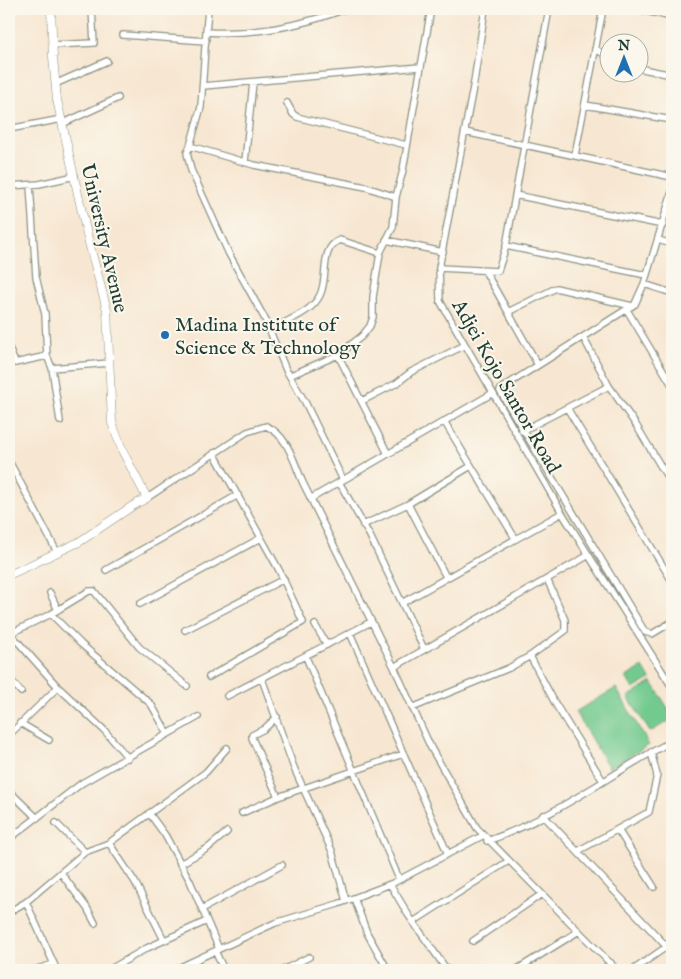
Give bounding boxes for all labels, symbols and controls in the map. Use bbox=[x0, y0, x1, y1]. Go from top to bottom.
north arrow bbox=[598, 32, 648, 82]
text: N bbox=[617, 37, 630, 55]
street label: University Avenue bbox=[74, 161, 133, 315]
street label: Adjei Kojo Santor Road bbox=[445, 294, 566, 478]
place label: Madina Institute of Science & Technology bbox=[175, 313, 361, 361]
marker: Madina Institute of Science & Technology bbox=[159, 329, 171, 341]

